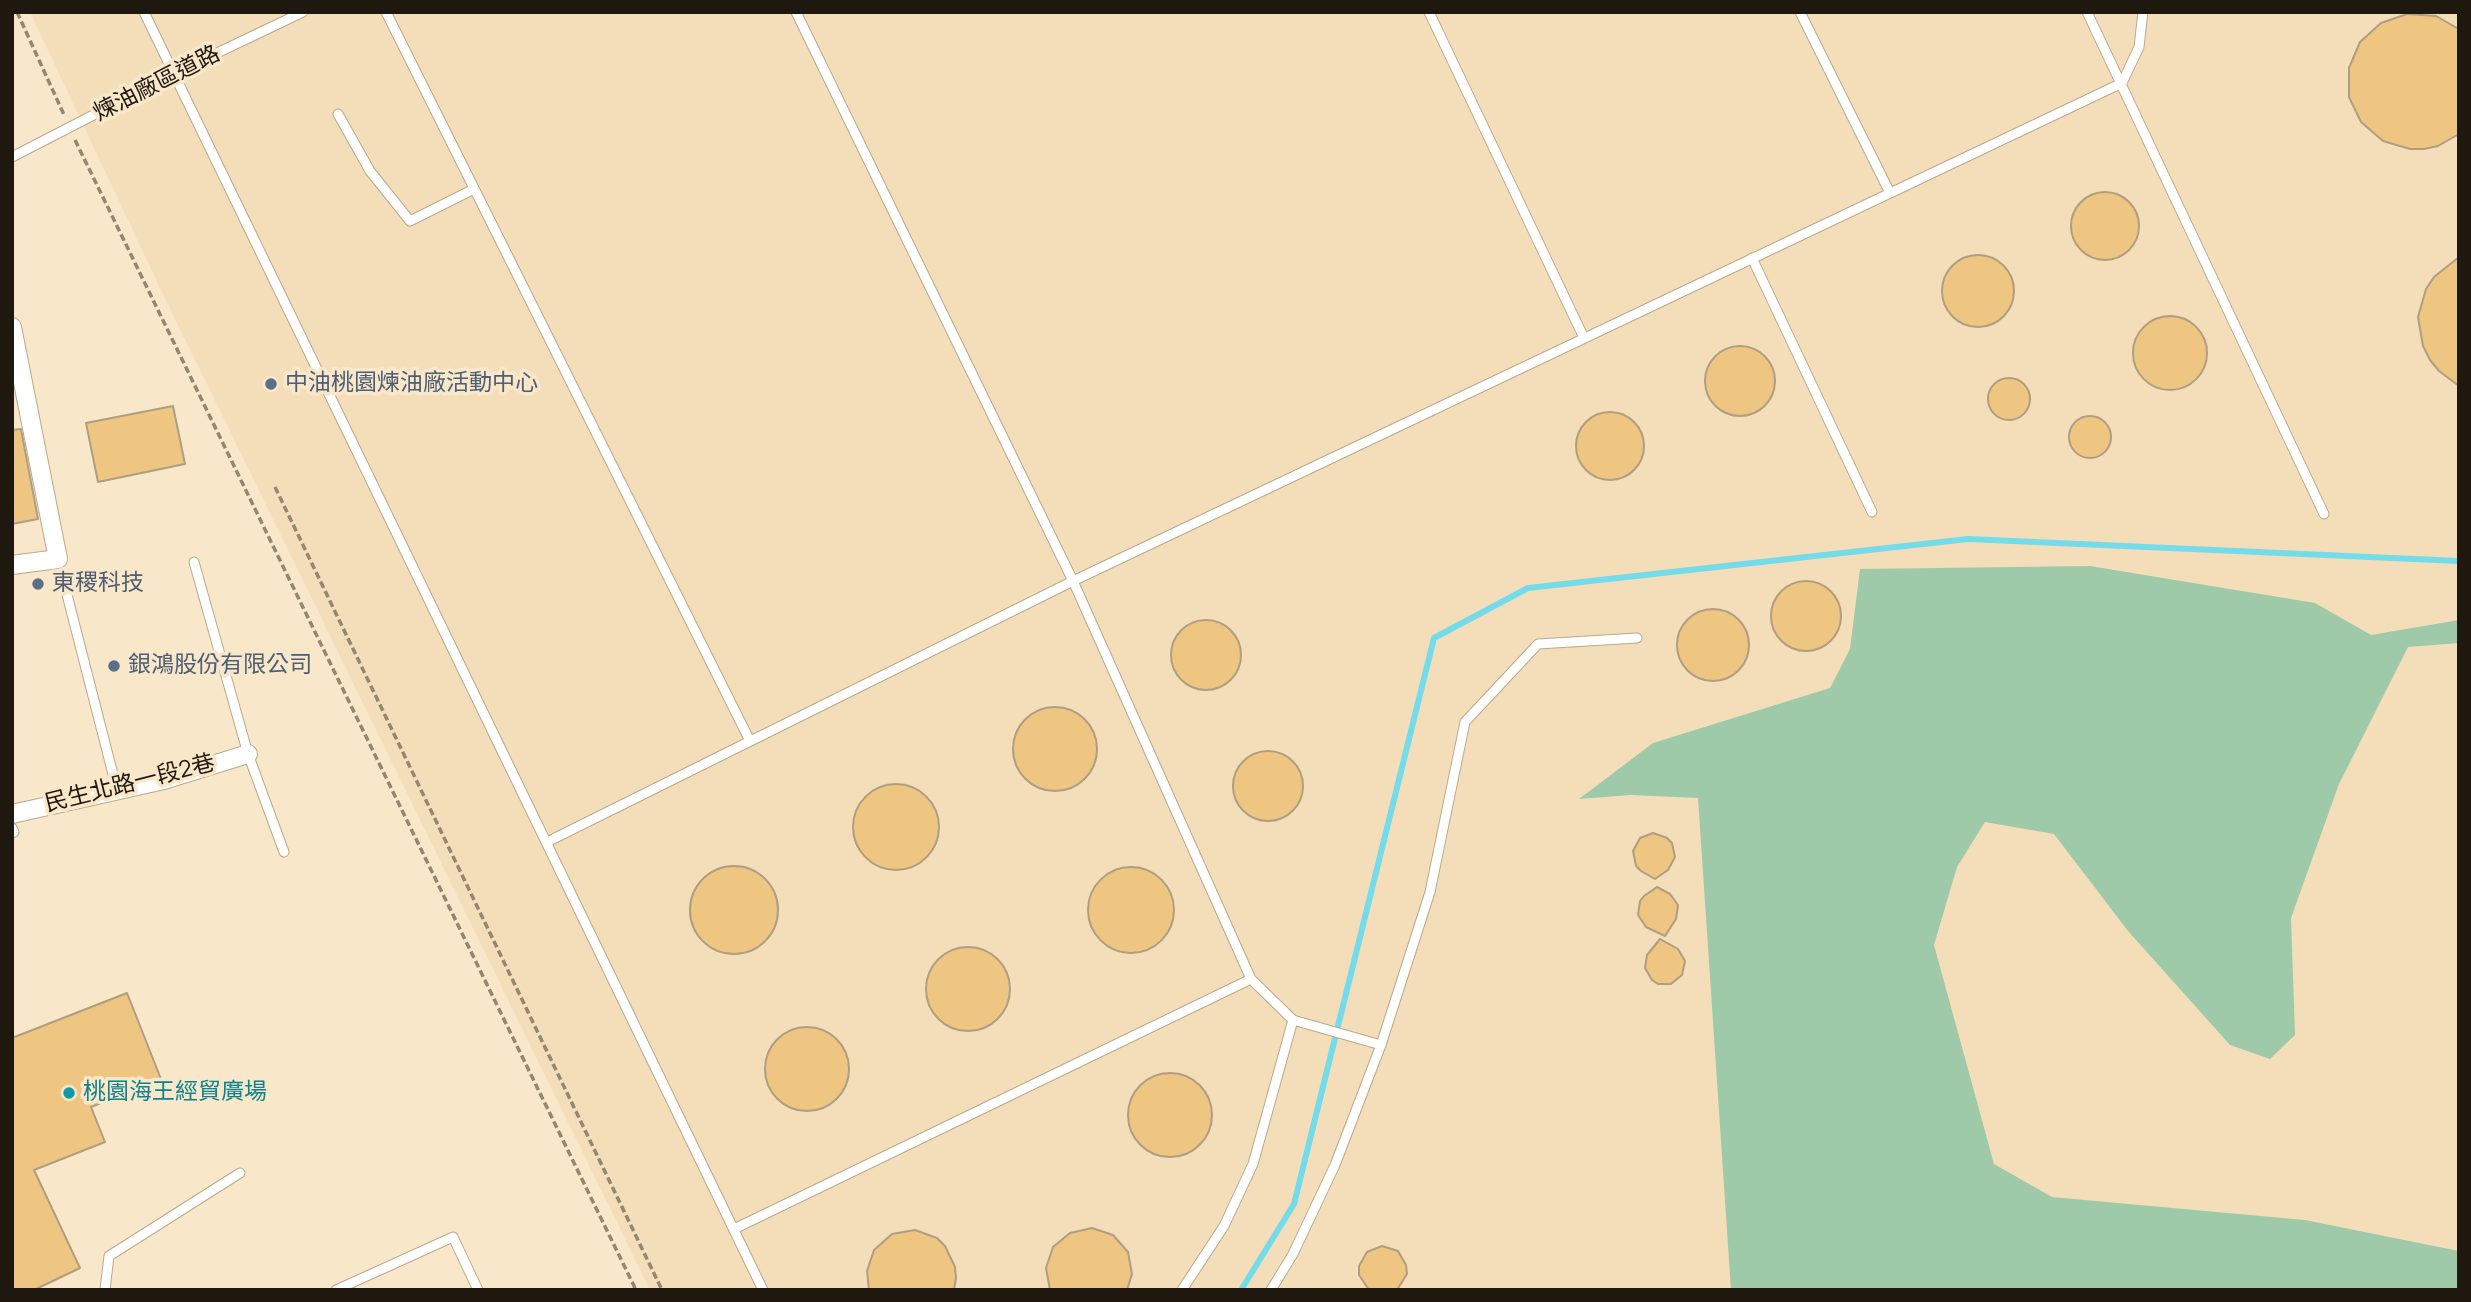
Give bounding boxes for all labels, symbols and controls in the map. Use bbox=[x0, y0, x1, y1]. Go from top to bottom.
street label: 煉油廠區道路 bbox=[89, 40, 225, 128]
place label: 中油桃園煉油廠活動中心 bbox=[285, 370, 538, 398]
marker: 中油桃園煉油廠活動中心 bbox=[263, 376, 279, 392]
place label: 東稷科技 bbox=[52, 570, 144, 598]
marker: 東稷科技 bbox=[30, 576, 46, 592]
place label: 銀鴻股份有限公司 bbox=[128, 652, 312, 680]
marker: 銀鴻股份有限公司 bbox=[106, 658, 122, 674]
street label: 民生北路一段2巷 bbox=[42, 750, 218, 818]
place label: 桃園海王經貿廣場 bbox=[83, 1079, 267, 1107]
marker: 桃園海王經貿廣場 bbox=[61, 1085, 77, 1101]

